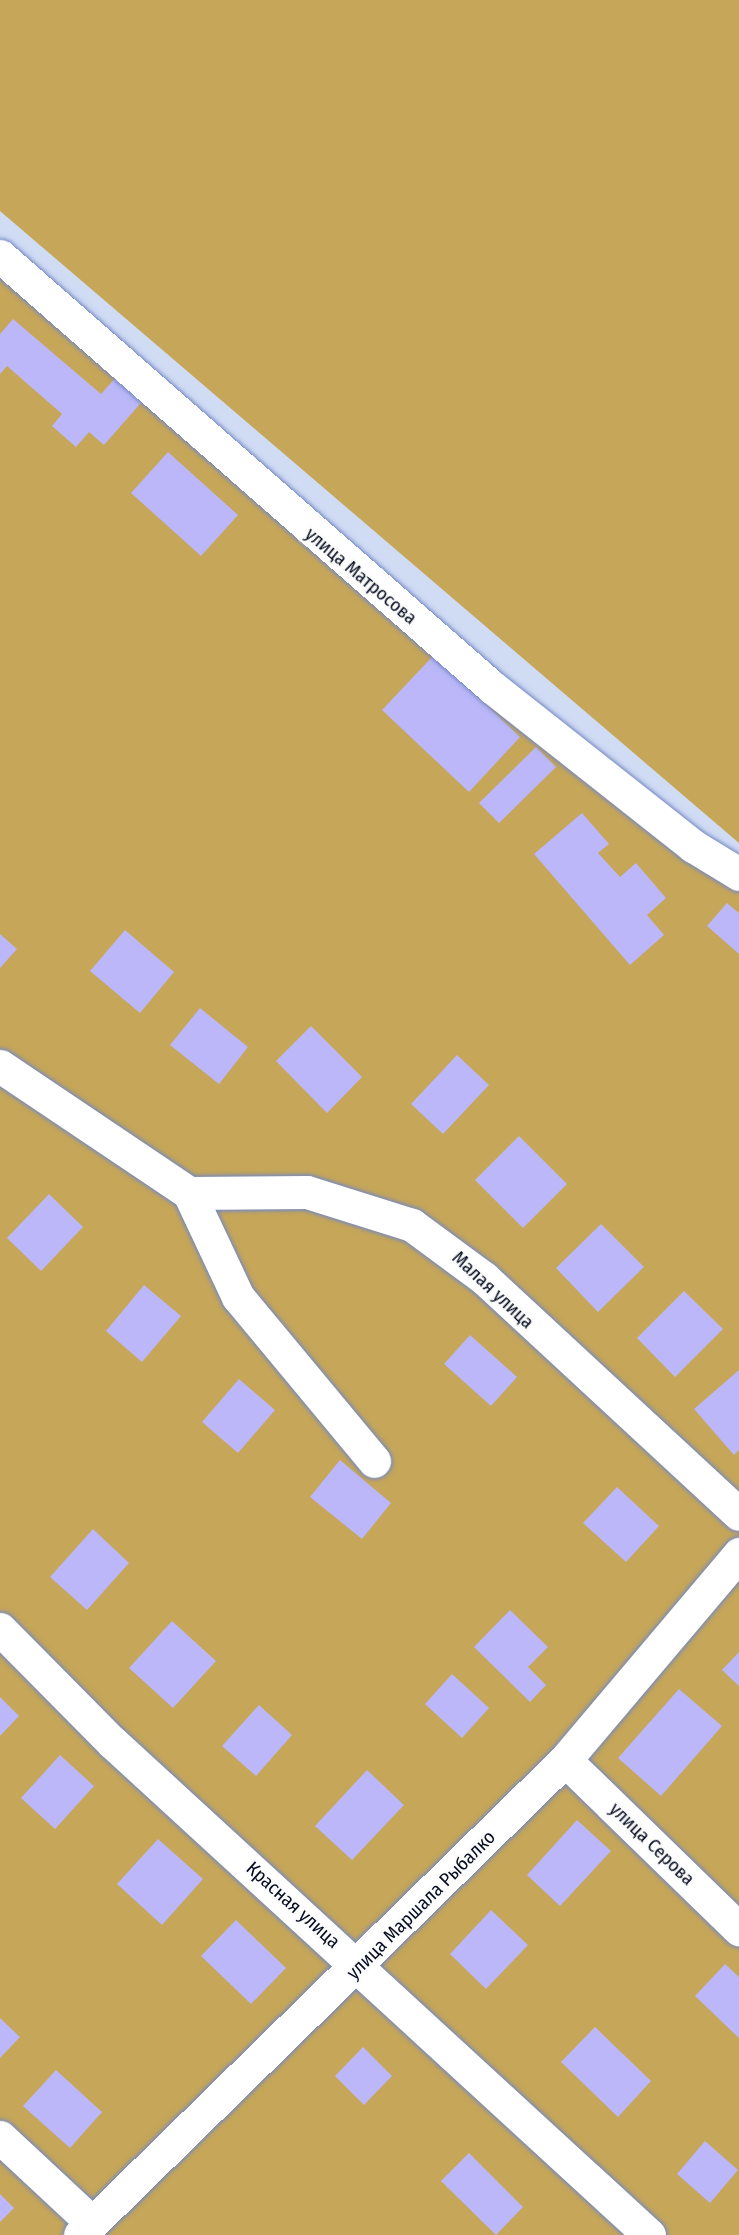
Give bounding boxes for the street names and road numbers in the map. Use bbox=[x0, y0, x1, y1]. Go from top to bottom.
street label: улица Матросова bbox=[301, 523, 421, 629]
street label: Малая улица bbox=[447, 1246, 539, 1334]
street label: улица Серова bbox=[605, 1798, 699, 1890]
street label: улица Маршала Рыбалко bbox=[342, 1826, 500, 1984]
street label: Красная улица bbox=[241, 1857, 345, 1953]

